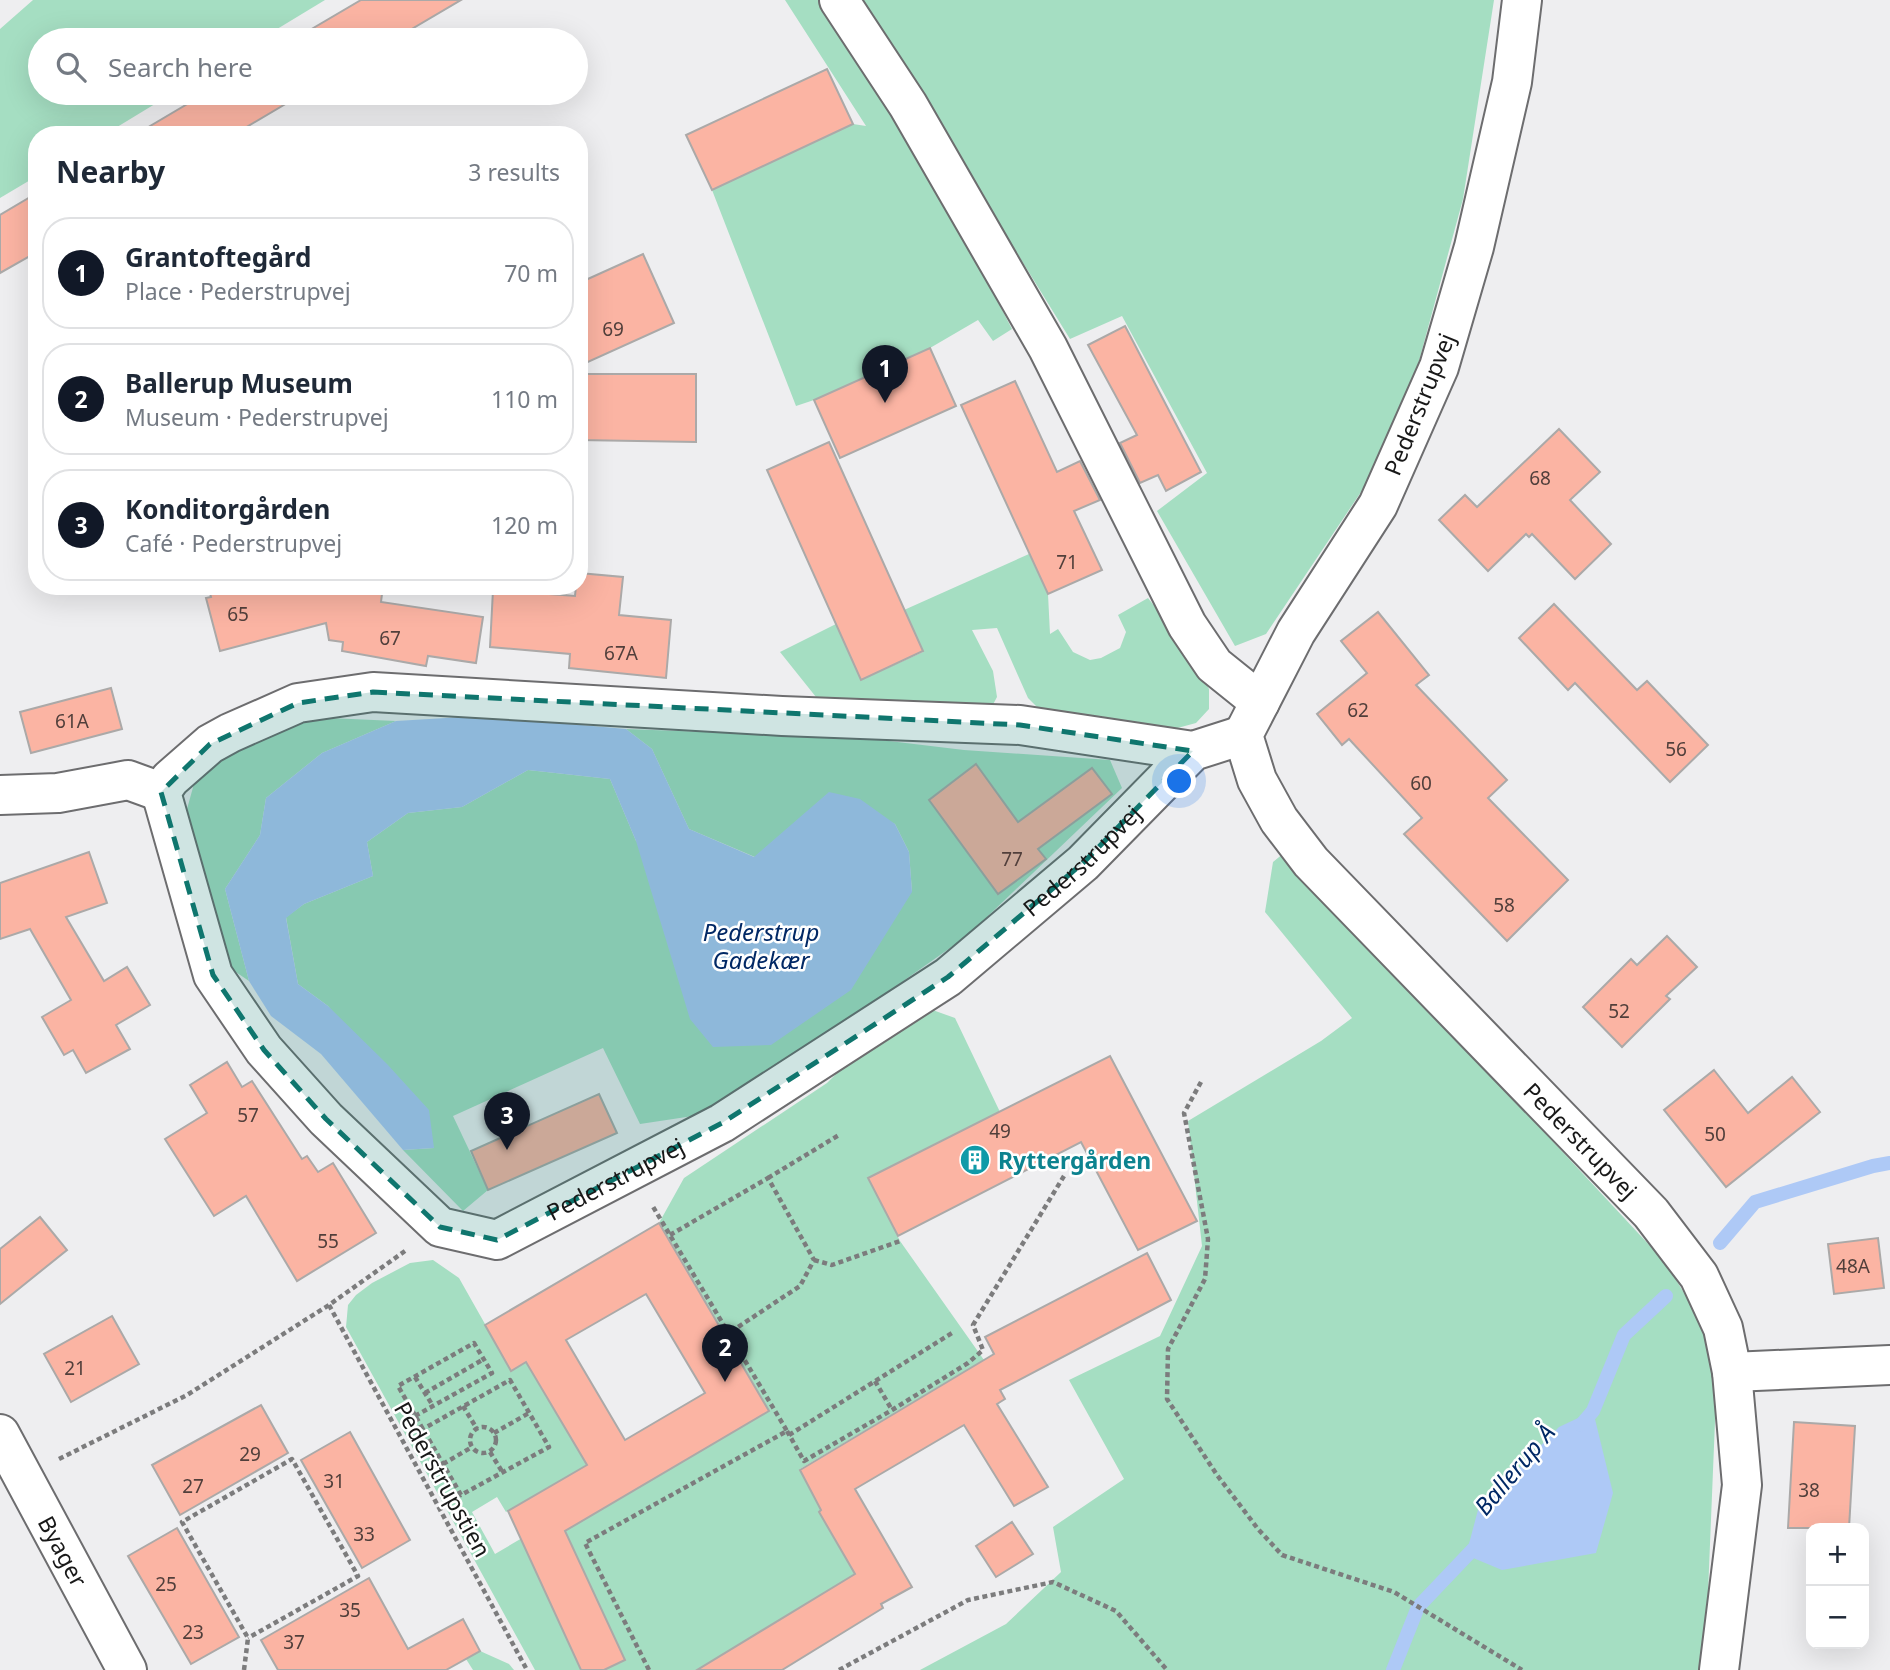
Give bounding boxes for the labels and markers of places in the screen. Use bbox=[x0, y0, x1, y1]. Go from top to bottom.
pin: 1 bbox=[862, 345, 908, 403]
pin: 3 bbox=[484, 1092, 530, 1150]
building icon: Ryttergården bbox=[958, 1143, 992, 1177]
place label: Ryttergården bbox=[998, 1144, 1151, 1176]
pin: 2 bbox=[702, 1324, 748, 1382]

